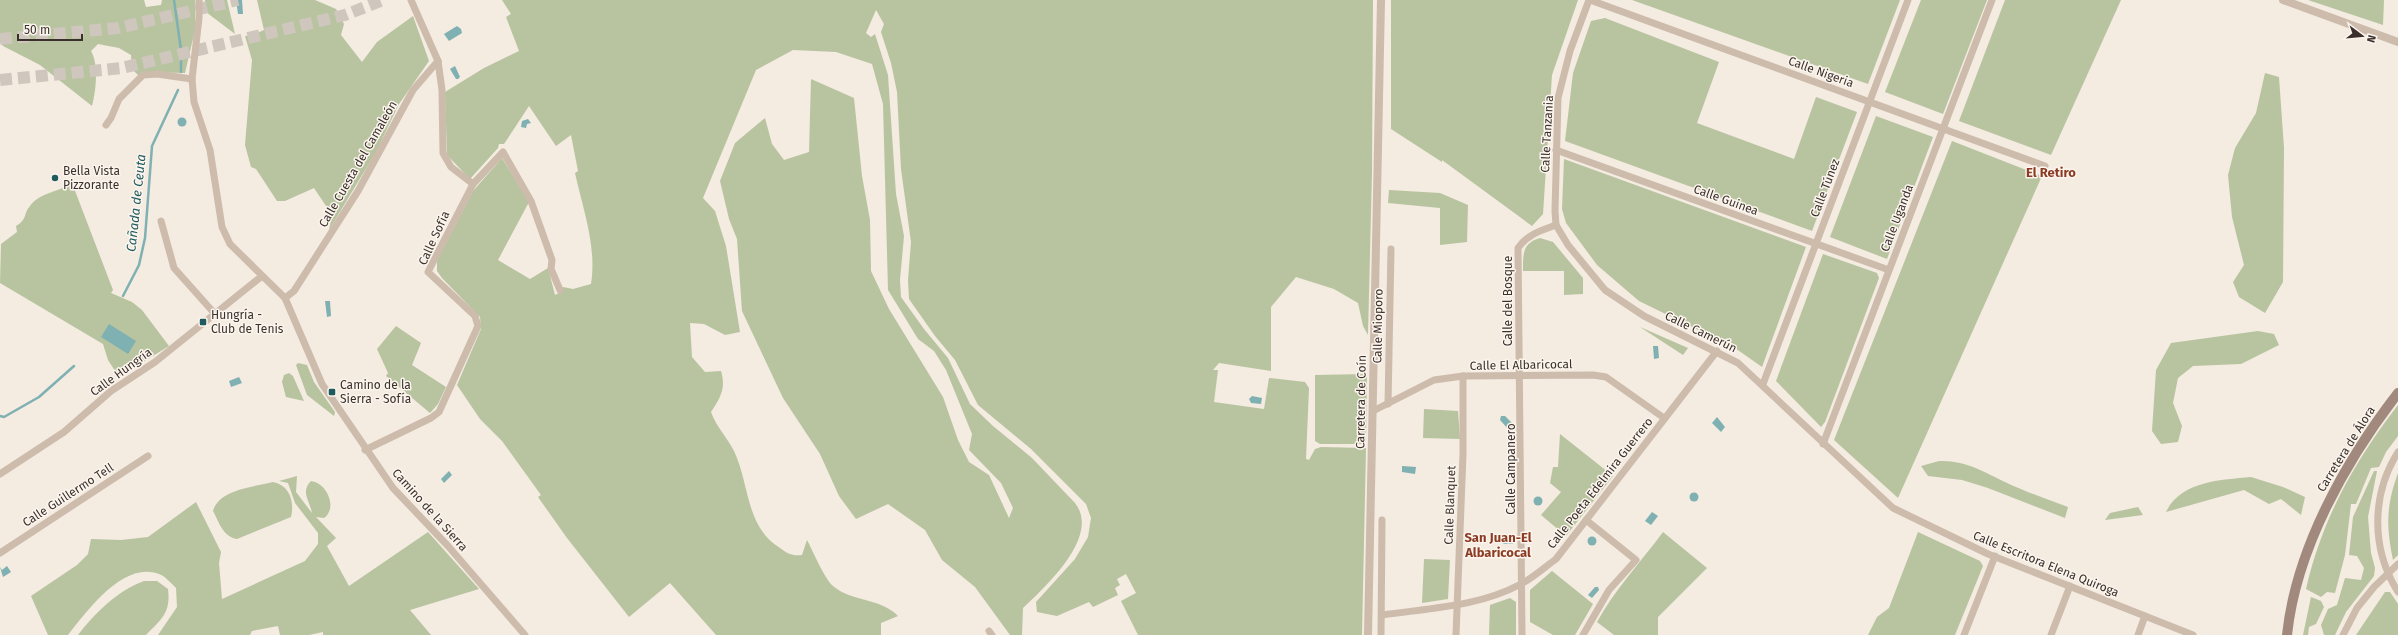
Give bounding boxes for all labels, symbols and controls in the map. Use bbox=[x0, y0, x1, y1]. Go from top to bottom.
scale bar bbox=[18, 16, 82, 42]
north arrow bbox=[2342, 16, 2382, 56]
text: 50 m bbox=[24, 23, 50, 37]
text: N bbox=[2364, 33, 2378, 44]
street label: Calle Nigeria bbox=[1786, 54, 1856, 90]
street label: Calle Tanzania bbox=[1538, 95, 1556, 173]
street label: Calle Cuesta del Camaleón bbox=[316, 98, 400, 230]
water label: Cañada de Ceuta bbox=[123, 153, 149, 253]
street label: Calle Túnez bbox=[1808, 157, 1842, 219]
place label: Bella Vista Pizzorante bbox=[63, 164, 120, 192]
district label: El Retiro bbox=[2026, 165, 2076, 180]
marker: Bella Vista Pizzorante bbox=[50, 173, 60, 183]
street label: Calle Guinea bbox=[1692, 182, 1760, 218]
street label: Calle Uganda bbox=[1878, 182, 1916, 254]
street label: Calle Sofía bbox=[415, 209, 453, 267]
street label: Calle del Bosque bbox=[1501, 256, 1515, 346]
street label: Calle Mioporo bbox=[1370, 288, 1386, 364]
place label: Hungría - Club de Tenis bbox=[211, 308, 284, 336]
street label: Calle Camerún bbox=[1663, 309, 1739, 355]
marker: Hungría - Club de Tenis bbox=[198, 317, 208, 327]
street label: Calle Hungría bbox=[87, 345, 155, 399]
street label: Carretera de Coín bbox=[1353, 355, 1369, 449]
street label: Calle El Albaricocal bbox=[1470, 357, 1573, 373]
place label: Camino de la Sierra - Sofía bbox=[340, 378, 411, 406]
marker: Camino de la Sierra - Sofía bbox=[327, 387, 337, 397]
street label: Carretera de Álora bbox=[2313, 403, 2378, 494]
street label: Calle Poeta Edelmira Guerrero bbox=[1544, 415, 1656, 551]
street label: Calle Campanero bbox=[1504, 423, 1518, 515]
street label: Calle Guillermo Tell bbox=[20, 460, 116, 530]
street label: Calle Blanquet bbox=[1442, 465, 1458, 545]
street label: Camino de la Sierra bbox=[389, 466, 471, 554]
street label: Calle Escritora Elena Quiroga bbox=[1971, 528, 2121, 600]
district label: San Juan-El Albaricocal bbox=[1464, 530, 1532, 560]

